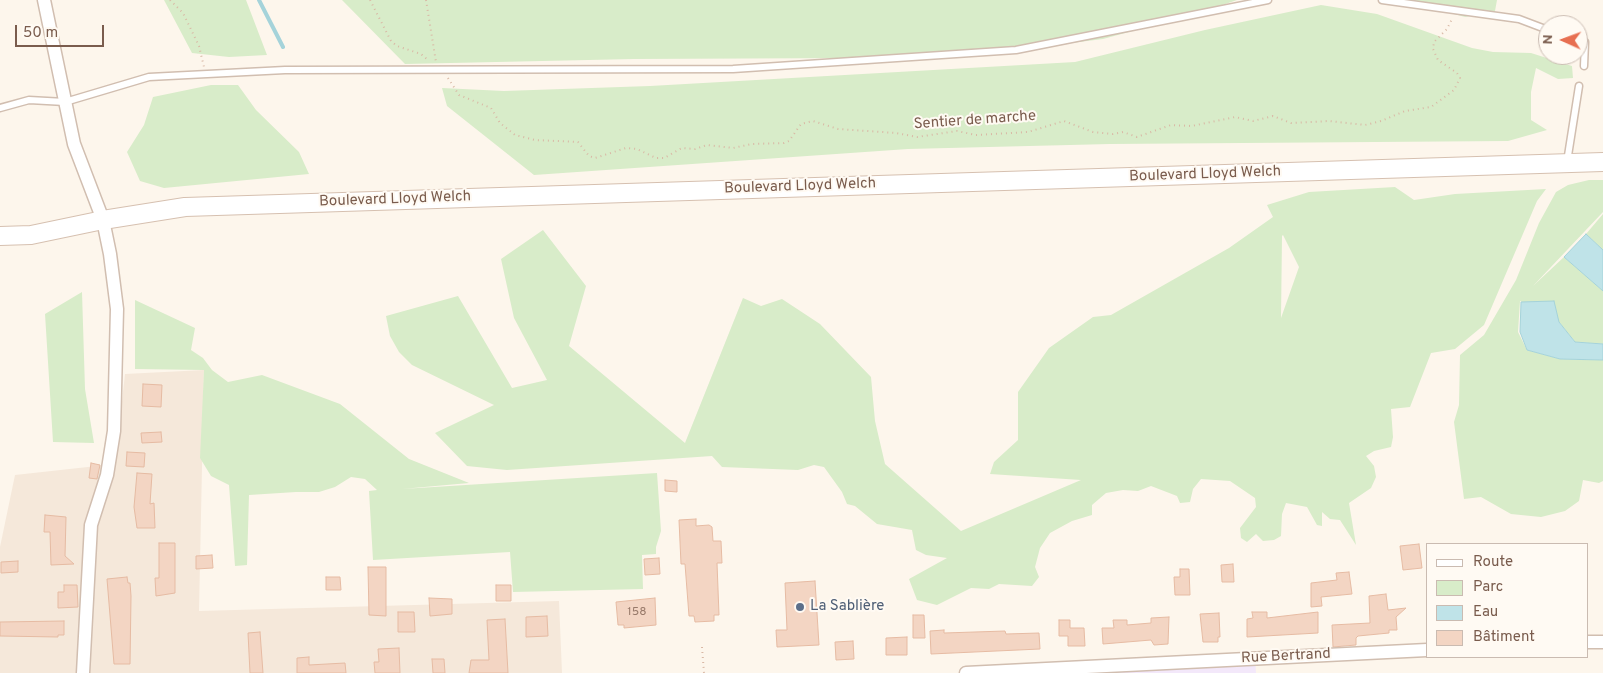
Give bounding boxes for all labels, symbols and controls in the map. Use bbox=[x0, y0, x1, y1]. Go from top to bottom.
scale bar bbox=[18, 15, 106, 47]
north arrow bbox=[1538, 15, 1588, 65]
text: 50 m bbox=[23, 24, 58, 43]
text: N bbox=[1540, 34, 1557, 45]
street label: Sentier de marche bbox=[913, 108, 1037, 134]
street label: Boulevard Lloyd Welch bbox=[1129, 163, 1281, 187]
street label: Boulevard Lloyd Welch bbox=[724, 175, 876, 199]
street label: Boulevard Lloyd Welch bbox=[319, 188, 471, 212]
legend bbox=[1426, 543, 1588, 658]
text: Route bbox=[1473, 553, 1513, 572]
text: Parc bbox=[1473, 578, 1503, 597]
place label: La Sablière bbox=[810, 598, 884, 616]
marker: La Sablière bbox=[794, 601, 806, 613]
text: Eau bbox=[1473, 603, 1498, 622]
house number: 158 bbox=[627, 606, 647, 620]
text: Bâtiment bbox=[1473, 628, 1535, 647]
street label: Rue Bertrand bbox=[1241, 646, 1331, 668]

